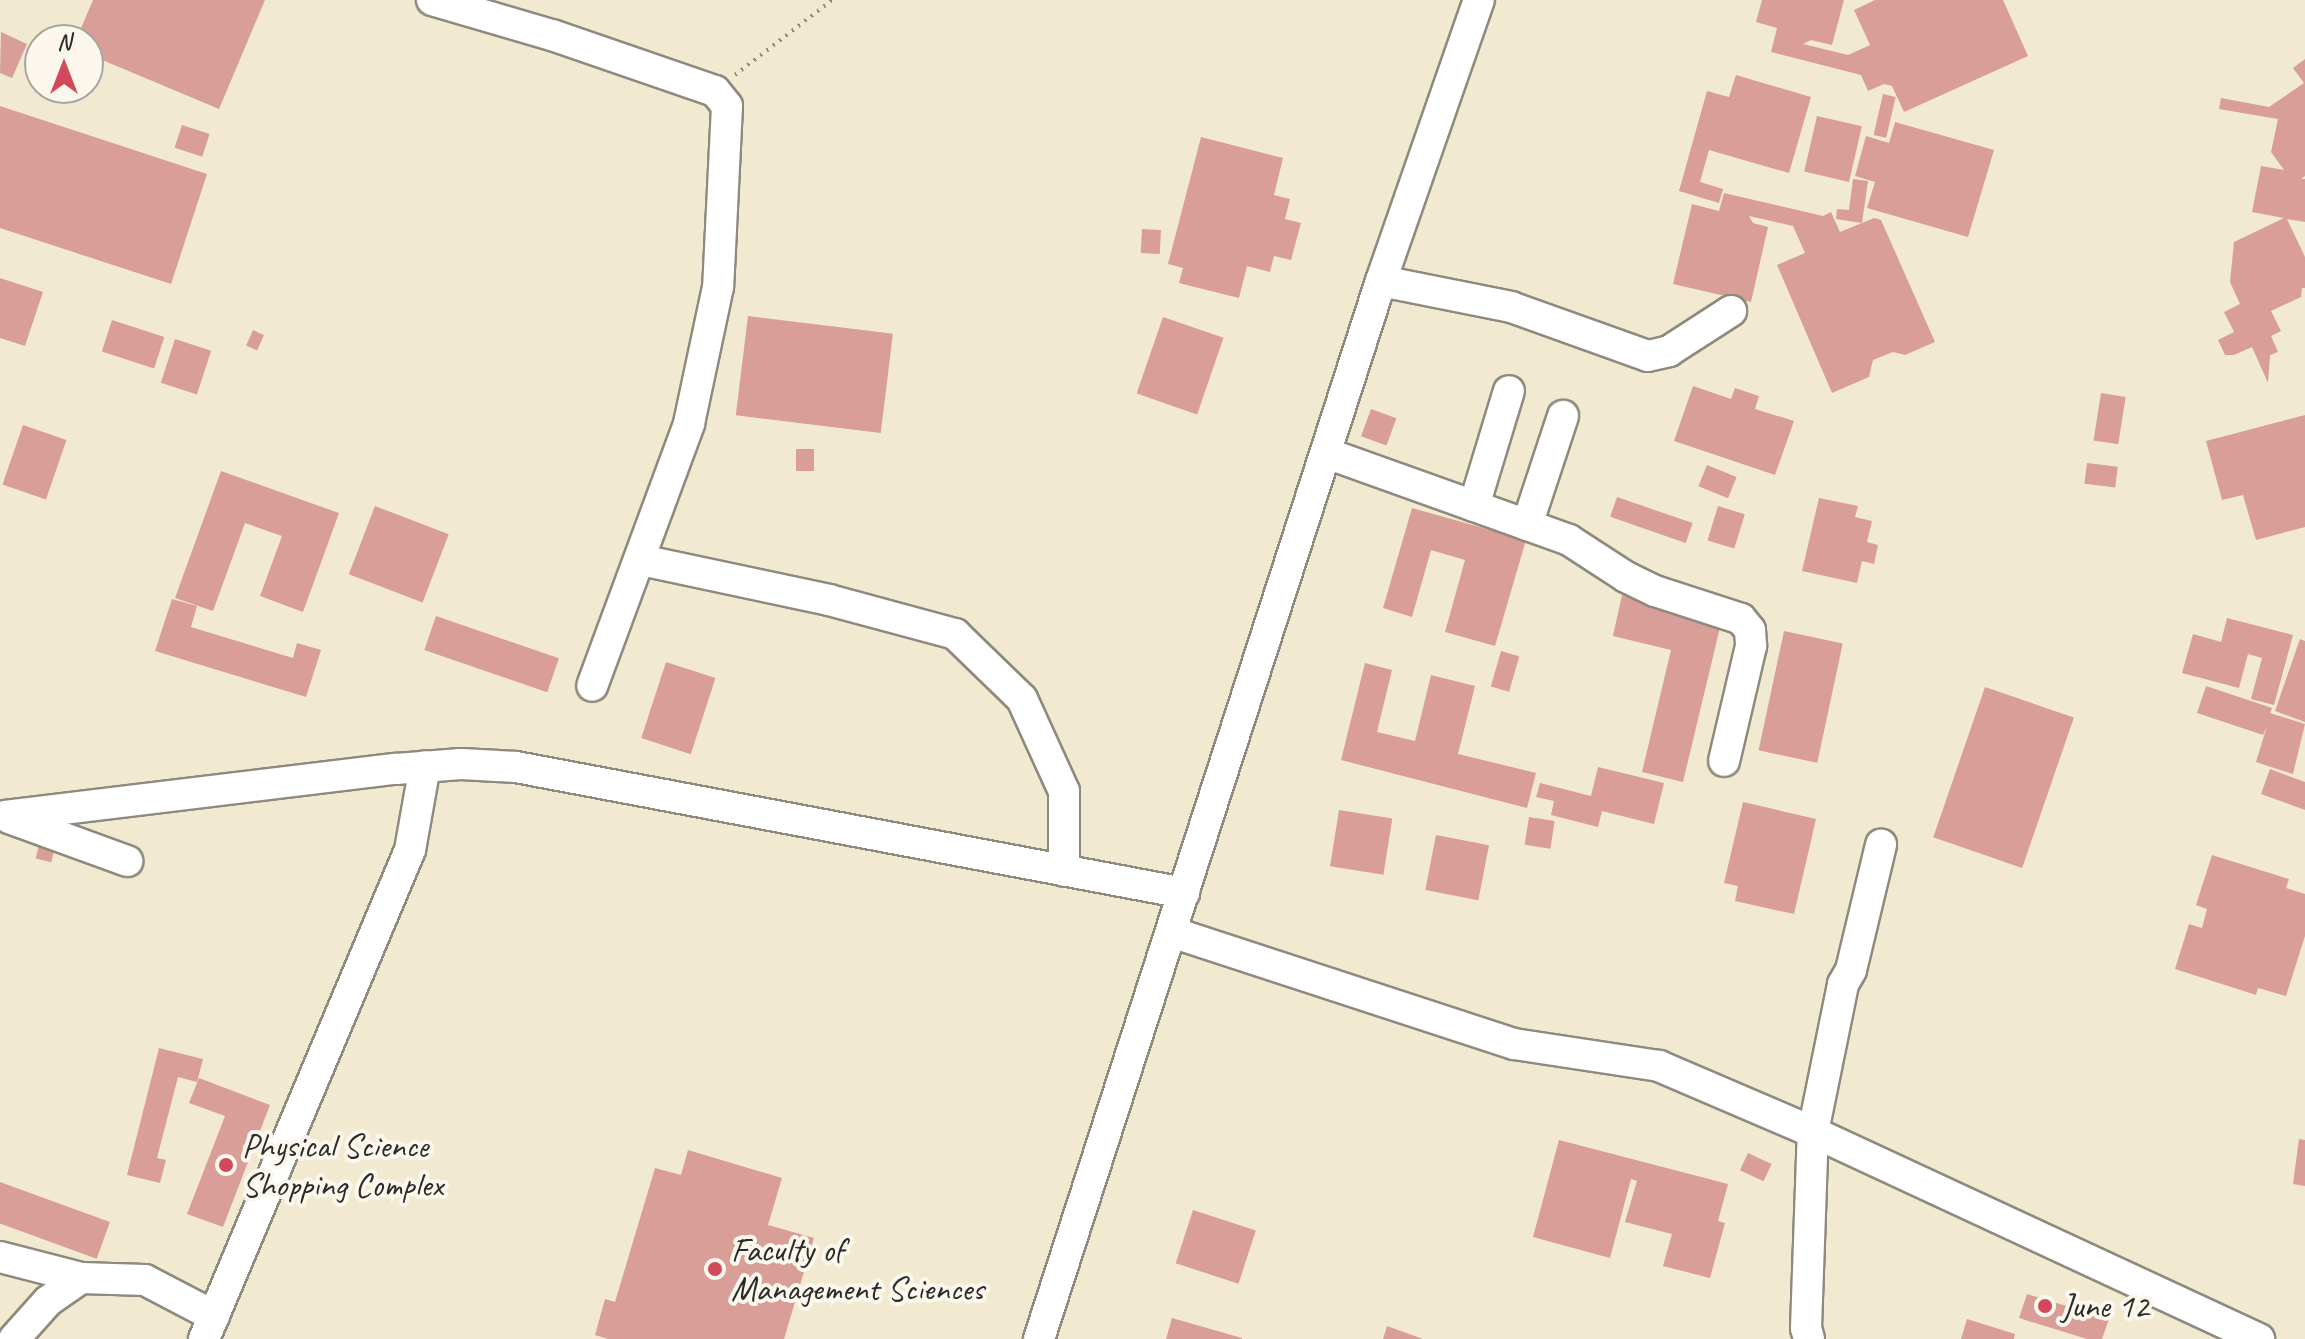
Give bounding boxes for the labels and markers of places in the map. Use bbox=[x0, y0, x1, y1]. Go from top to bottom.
place label: Physical Science Shopping Complex bbox=[242, 1125, 443, 1204]
marker: Physical Science Shopping Complex bbox=[217, 1156, 235, 1174]
place label: Faculty of Management Sciences bbox=[731, 1229, 983, 1308]
marker: Faculty of Management Sciences bbox=[706, 1260, 724, 1278]
place label: June 12 bbox=[2061, 1286, 2148, 1326]
marker: June 12 bbox=[2036, 1297, 2054, 1315]

